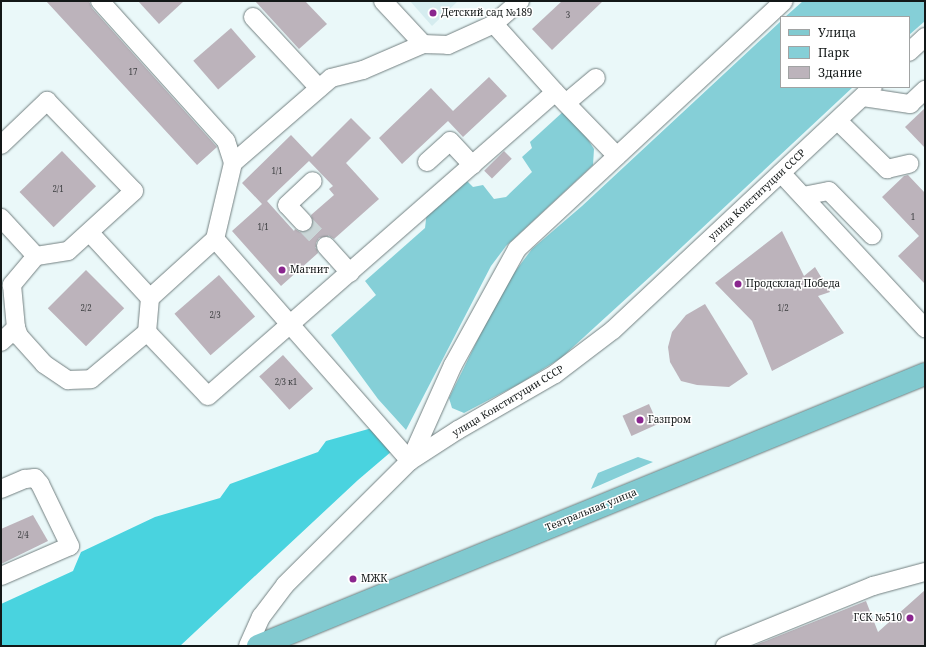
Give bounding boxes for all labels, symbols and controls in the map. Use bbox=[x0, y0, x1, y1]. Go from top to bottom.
place label: Детский сад №189 bbox=[441, 7, 532, 19]
marker: Детский сад №189 bbox=[428, 8, 438, 18]
house number: 3 bbox=[566, 10, 570, 20]
legend bbox=[780, 16, 910, 88]
text: Улица bbox=[818, 24, 856, 41]
text: Парк bbox=[818, 44, 849, 61]
text: Здание bbox=[818, 64, 862, 81]
house number: 17 bbox=[129, 67, 137, 77]
street label: улица Конституции СССР bbox=[706, 147, 808, 243]
house number: 1/1 bbox=[271, 166, 283, 176]
house number: 2/1 bbox=[52, 184, 64, 194]
house number: 1 bbox=[911, 212, 915, 222]
house number: 1/1 bbox=[257, 222, 269, 232]
place label: Магнит bbox=[290, 264, 329, 276]
marker: Магнит bbox=[277, 265, 287, 275]
place label: Продсклад Победа bbox=[746, 278, 840, 290]
marker: Продсклад Победа bbox=[733, 279, 743, 289]
house number: 2/2 bbox=[80, 303, 92, 313]
house number: 1/2 bbox=[777, 303, 789, 313]
house number: 2/3 bbox=[209, 310, 221, 320]
street label: улица Конституции СССР bbox=[450, 363, 566, 439]
house number: 2/3 к1 bbox=[275, 377, 297, 387]
place label: Газпром bbox=[648, 414, 691, 426]
marker: Газпром bbox=[635, 415, 645, 425]
street label: Театральная улица bbox=[543, 486, 639, 534]
house number: 2/4 bbox=[17, 530, 29, 540]
place label: МЖК bbox=[361, 573, 387, 585]
marker: МЖК bbox=[348, 574, 358, 584]
place label: ГСК №510 bbox=[854, 612, 902, 624]
marker: ГСК №510 bbox=[905, 613, 915, 623]

